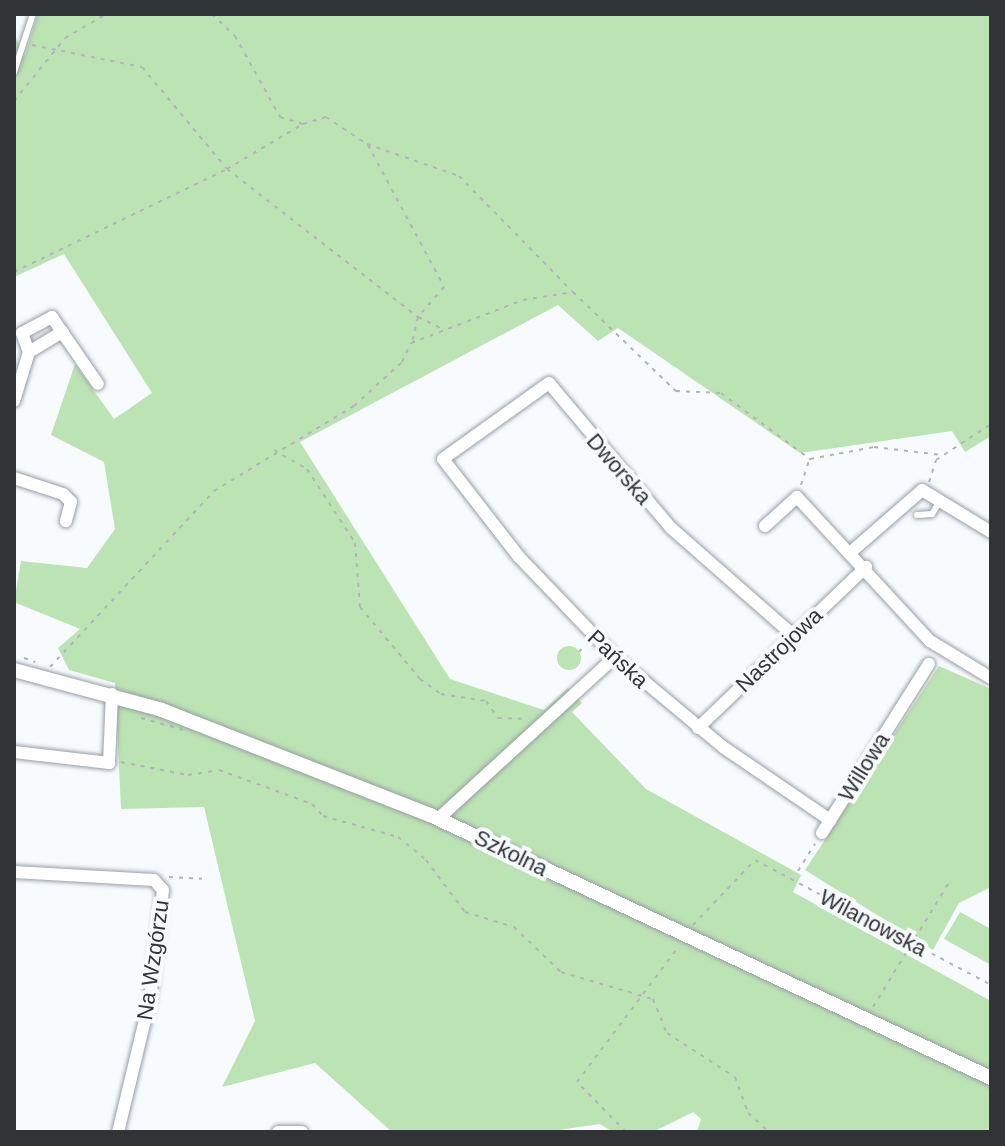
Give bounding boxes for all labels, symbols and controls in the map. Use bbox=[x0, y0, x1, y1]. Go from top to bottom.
street label: Dworska bbox=[581, 428, 657, 510]
street label: Nastrojowa bbox=[730, 602, 828, 698]
street label: Pańska bbox=[582, 624, 654, 694]
street label: Willowa bbox=[833, 728, 895, 806]
street label: Szkolna bbox=[470, 824, 552, 882]
street label: Wilanowska bbox=[815, 884, 931, 962]
street label: Na Wzgórzu bbox=[132, 898, 174, 1022]

